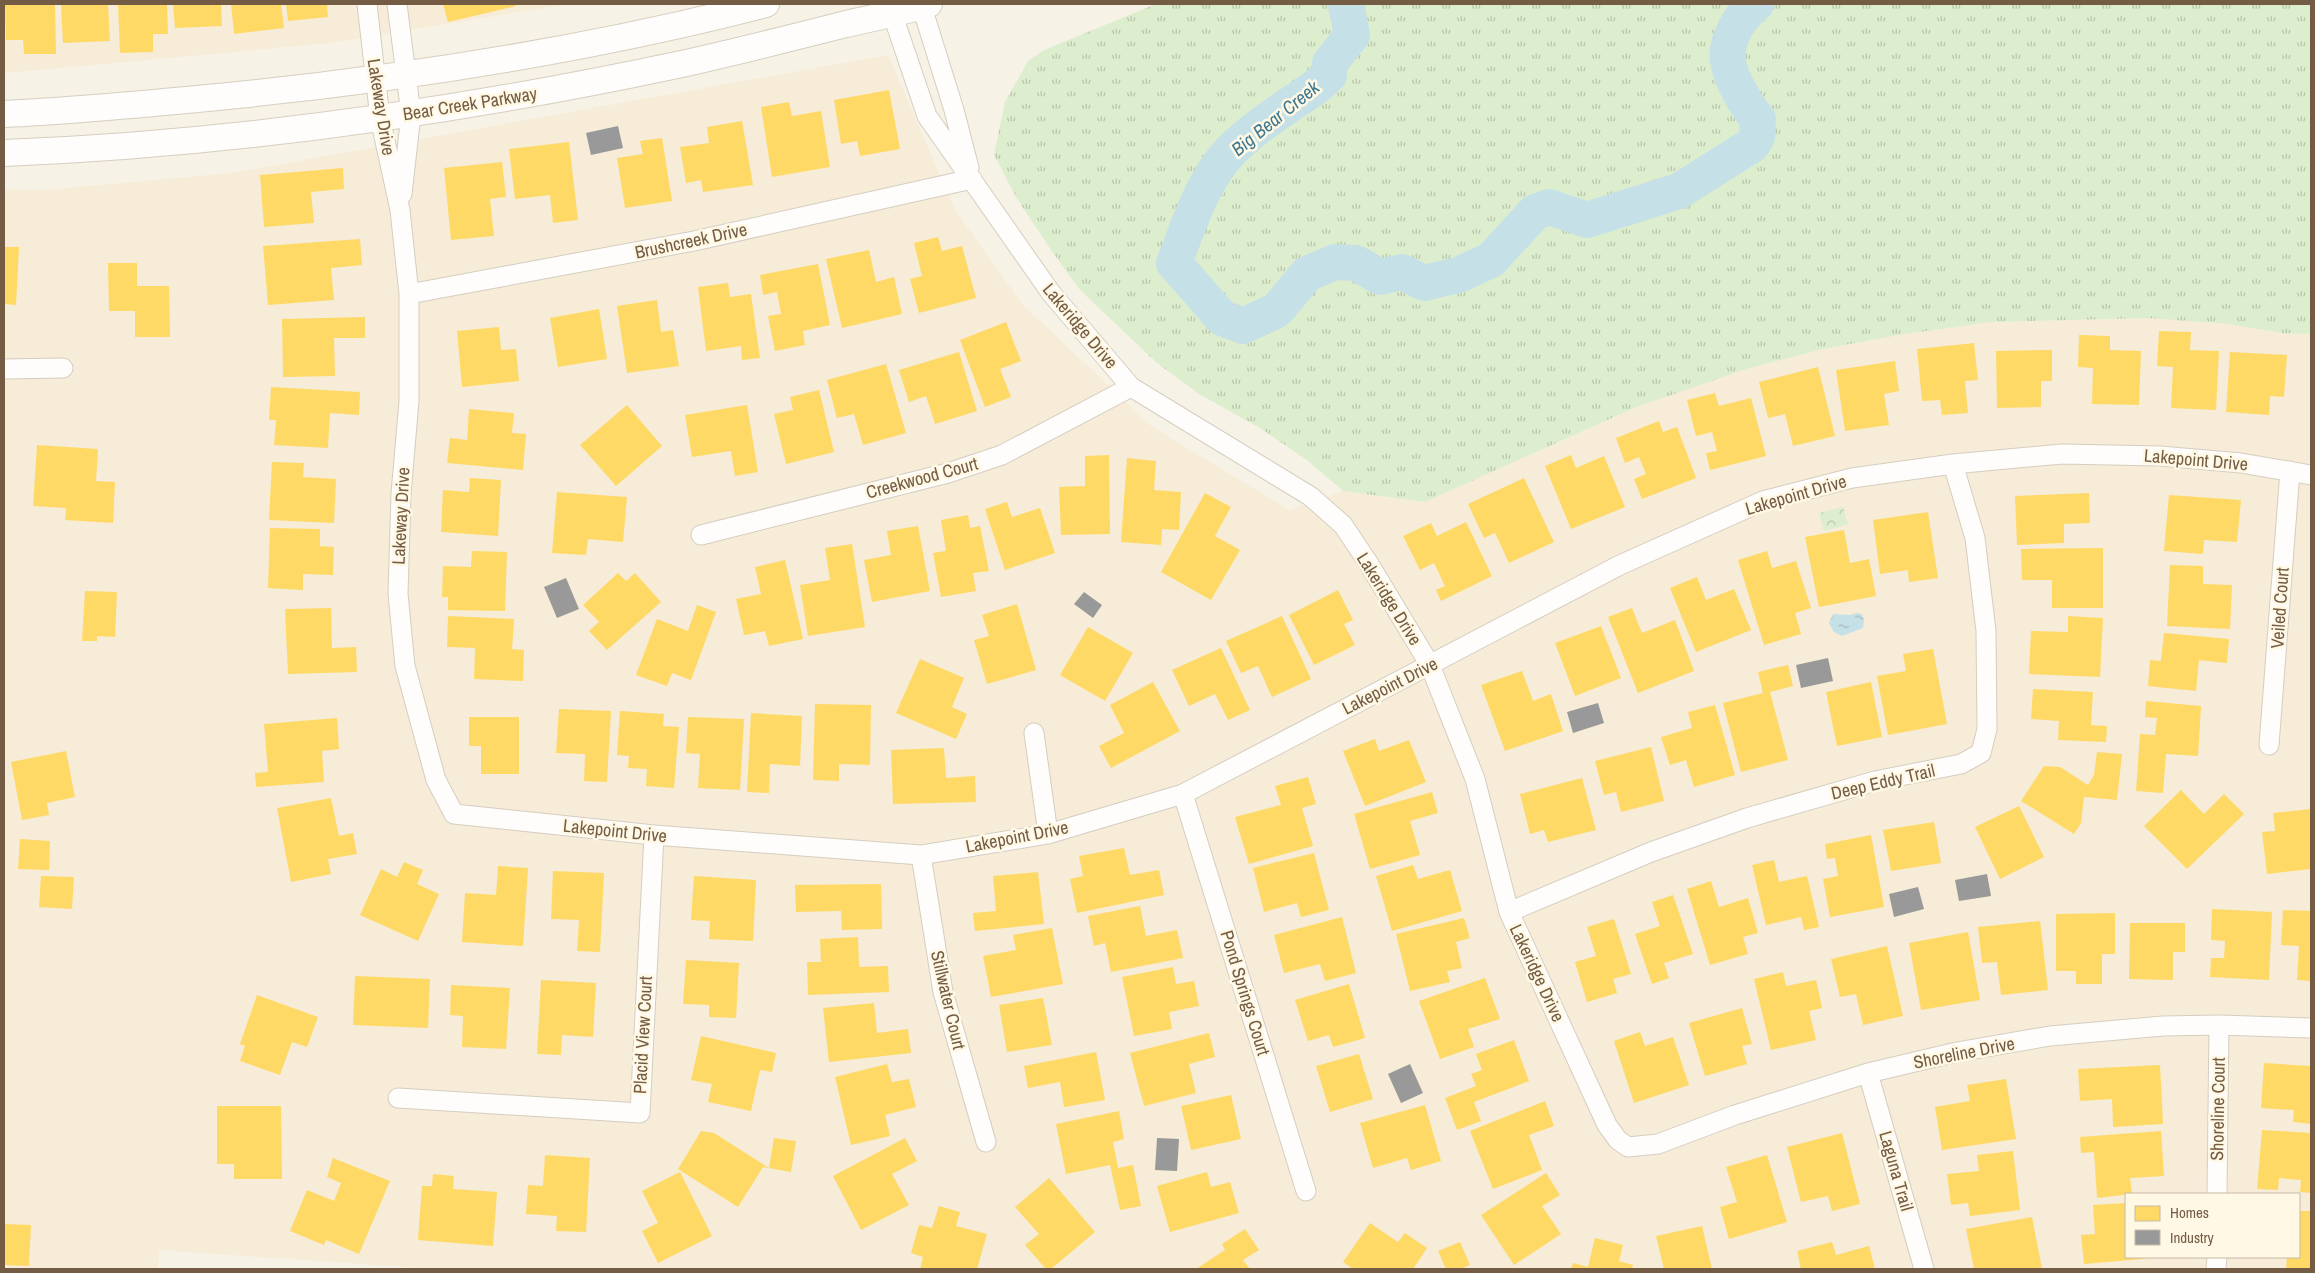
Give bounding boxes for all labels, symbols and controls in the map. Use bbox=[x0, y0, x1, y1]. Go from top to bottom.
street label: Lakeway Drive bbox=[362, 57, 401, 157]
water label: Big Bear Creek bbox=[1225, 74, 1326, 162]
street label: Bear Creek Parkway bbox=[401, 80, 539, 126]
street label: Brushcreek Drive bbox=[633, 216, 749, 265]
street label: Lakeridge Drive bbox=[1037, 277, 1124, 374]
street label: Lakepoint Drive bbox=[2143, 443, 2249, 476]
street label: Creekwood Court bbox=[863, 451, 981, 504]
street label: Lakeway Drive bbox=[385, 467, 416, 565]
street label: Lakepoint Drive bbox=[1742, 468, 1849, 521]
street label: Lakeridge Drive bbox=[1351, 548, 1428, 650]
street label: Veiled Court bbox=[2264, 567, 2295, 649]
street label: Lakepoint Drive bbox=[1338, 651, 1442, 720]
street label: Deep Eddy Trail bbox=[1829, 757, 1937, 806]
street label: Lakepoint Drive bbox=[562, 813, 668, 848]
street label: Lakepoint Drive bbox=[963, 814, 1070, 859]
street label: Lakeridge Drive bbox=[1504, 920, 1571, 1026]
street label: Pond Springs Court bbox=[1215, 927, 1276, 1058]
street label: Stillwater Court bbox=[925, 948, 972, 1052]
street label: Placid View Court bbox=[627, 975, 658, 1094]
street label: Shoreline Drive bbox=[1911, 1030, 2017, 1075]
street label: Shoreline Court bbox=[2204, 1057, 2231, 1161]
street label: Laguna Trail bbox=[1873, 1128, 1920, 1214]
legend bbox=[2125, 1193, 2300, 1258]
text: Homes bbox=[2170, 1202, 2209, 1223]
text: Industry bbox=[2170, 1227, 2215, 1248]

